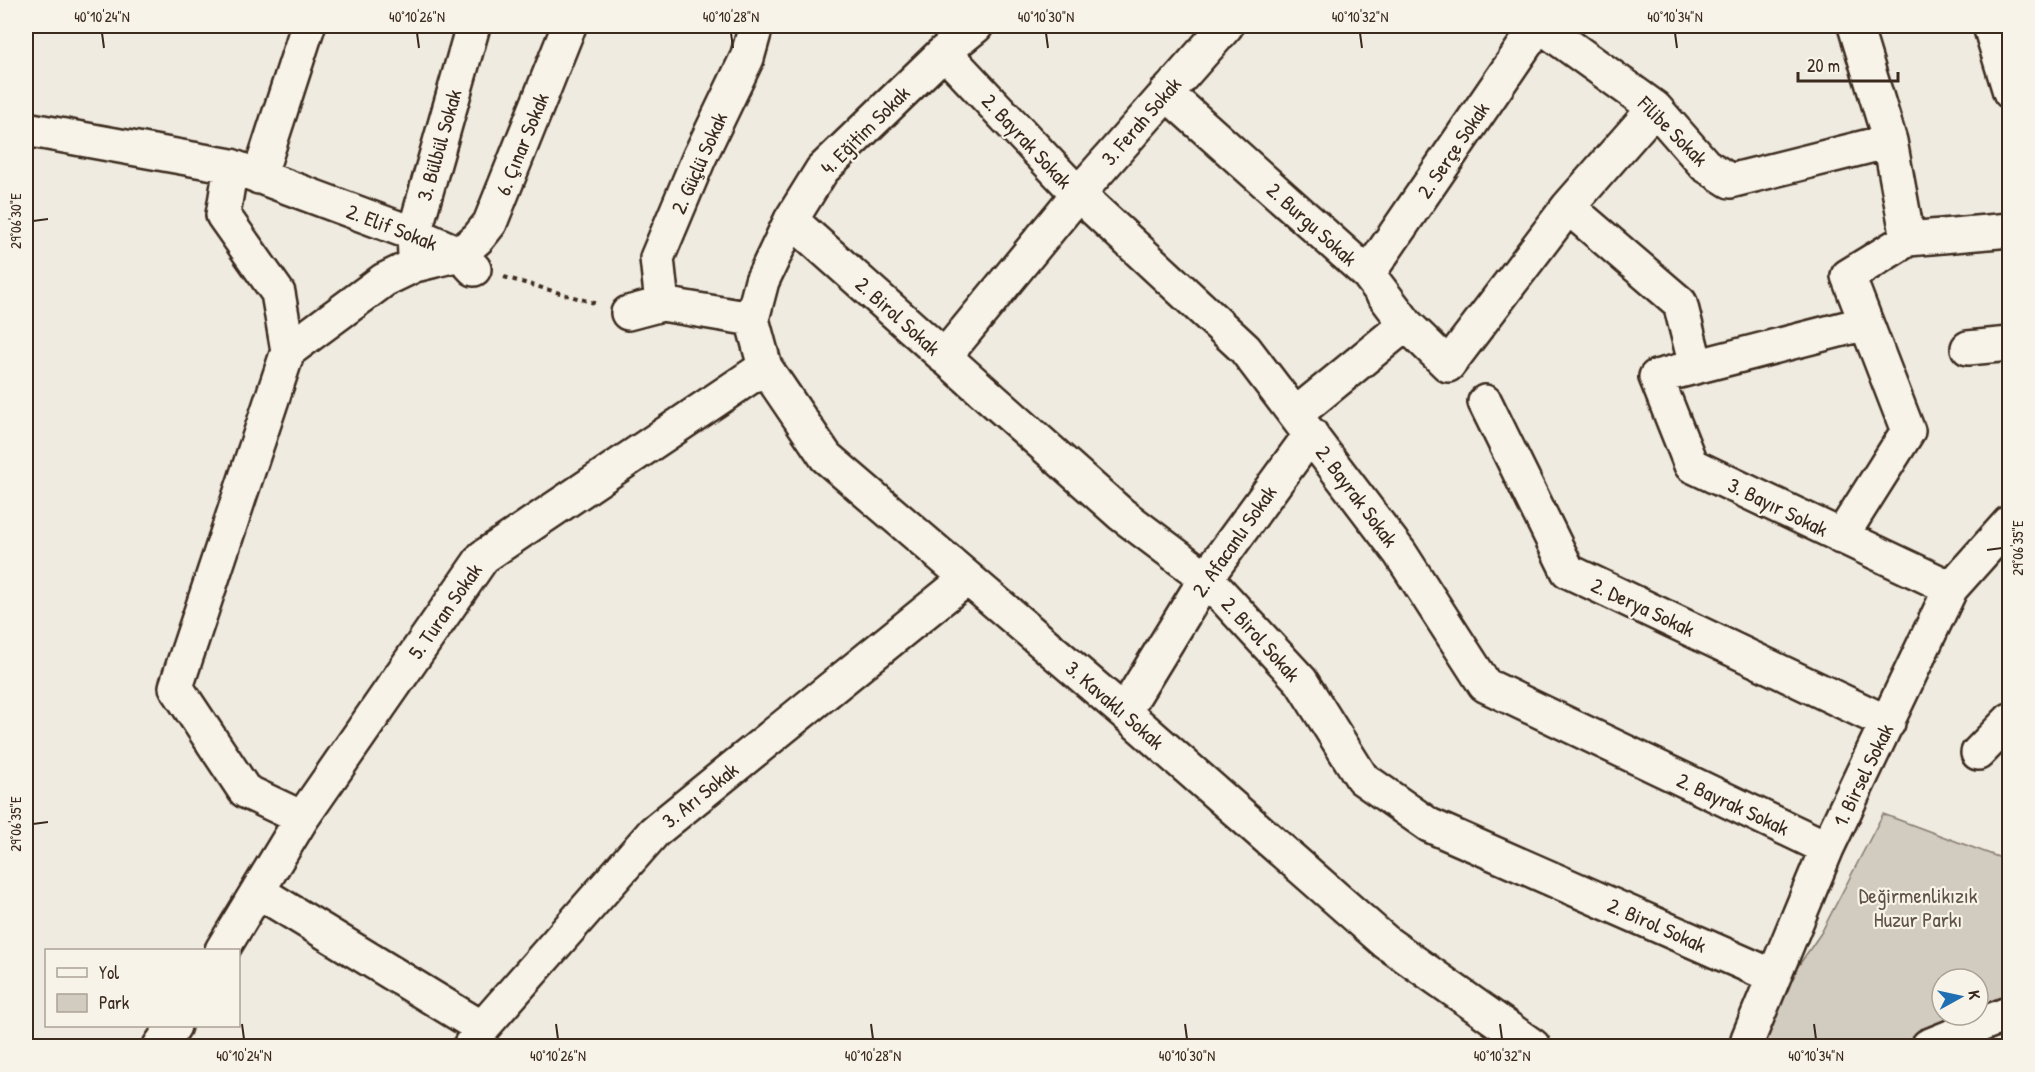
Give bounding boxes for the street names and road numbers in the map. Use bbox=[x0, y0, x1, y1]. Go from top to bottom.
street label: 3. Ferah Sokak bbox=[1094, 70, 1188, 172]
street label: 4. Eğitim Sokak bbox=[814, 79, 916, 181]
street label: 3. Bülbül Sokak bbox=[409, 86, 469, 204]
street label: 2. Bayrak Sokak bbox=[975, 87, 1079, 195]
street label: 6. Çınar Sokak bbox=[488, 88, 556, 200]
street label: Filibe Sokak bbox=[1631, 89, 1715, 173]
street label: 2. Serçe Sokak bbox=[1410, 96, 1496, 204]
street label: 2. Güçlü Sokak bbox=[664, 107, 734, 218]
street label: 2. Burgu Sokak bbox=[1260, 176, 1364, 273]
street label: 2. Elif Sokak bbox=[343, 196, 442, 258]
street label: 2. Birol Sokak bbox=[849, 270, 947, 362]
street label: 2. Bayrak Sokak bbox=[1309, 439, 1405, 553]
street label: 3. Bayır Sokak bbox=[1723, 470, 1833, 544]
street label: 2. Afacanlı Sokak bbox=[1185, 479, 1283, 603]
street label: 5. Turan Sokak bbox=[401, 557, 489, 665]
street label: 2. Derya Sokak bbox=[1586, 570, 1700, 644]
street label: 2. Birol Sokak bbox=[1215, 590, 1307, 688]
street label: 3. Kavaklı Sokak bbox=[1059, 654, 1171, 756]
street label: 1. Birsel Sokak bbox=[1826, 719, 1900, 831]
street label: 3. Arı Sokak bbox=[656, 755, 744, 835]
street label: 2. Bayrak Sokak bbox=[1672, 765, 1794, 843]
street label: 2. Birol Sokak bbox=[1603, 890, 1711, 960]

